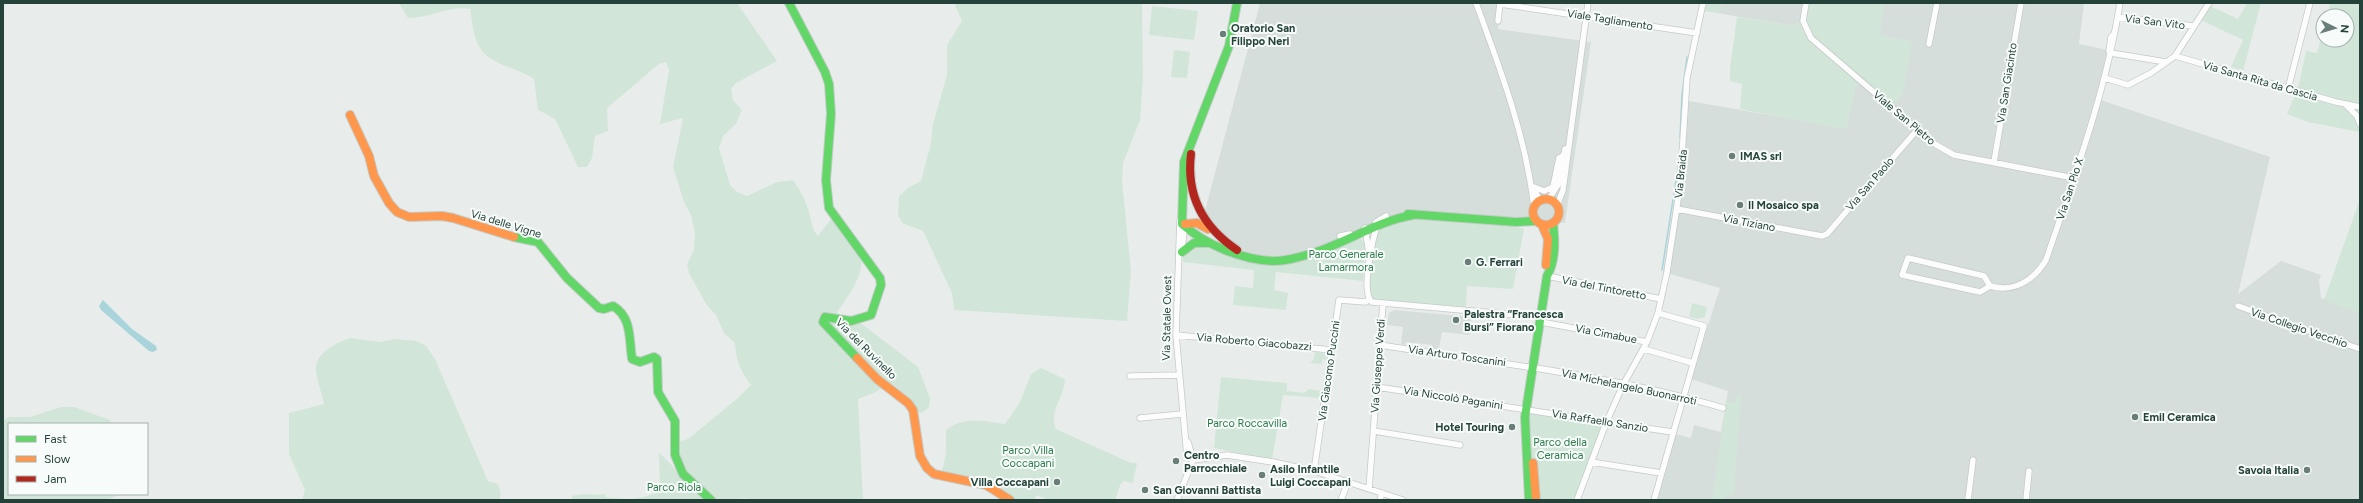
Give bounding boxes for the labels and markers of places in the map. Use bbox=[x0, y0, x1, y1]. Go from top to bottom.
place label: Oratorio San Filippo Neri bbox=[1231, 22, 1295, 48]
marker: Oratorio San Filippo Neri bbox=[1218, 29, 1228, 39]
place label: IMAS srl bbox=[1740, 150, 1782, 163]
marker: IMAS srl bbox=[1727, 151, 1737, 161]
place label: Il Mosaico spa bbox=[1748, 199, 1819, 212]
marker: Il Mosaico spa bbox=[1735, 200, 1745, 210]
place label: G. Ferrari bbox=[1476, 256, 1523, 269]
marker: G. Ferrari bbox=[1463, 257, 1473, 267]
place label: Palestra “Francesca Bursi” Fiorano bbox=[1464, 308, 1563, 334]
marker: Palestra “Francesca Bursi” Fiorano bbox=[1451, 315, 1461, 325]
place label: Emil Ceramica bbox=[2143, 411, 2216, 424]
marker: Emil Ceramica bbox=[2130, 412, 2140, 422]
place label: Hotel Touring bbox=[1435, 421, 1504, 434]
marker: Hotel Touring bbox=[1507, 422, 1517, 432]
place label: Centro Parrocchiale bbox=[1184, 449, 1247, 475]
marker: Centro Parrocchiale bbox=[1171, 456, 1181, 466]
place label: Asilo Infantile Luigi Coccapani bbox=[1270, 463, 1351, 489]
place label: Savoia Italia bbox=[2238, 464, 2299, 477]
marker: Savoia Italia bbox=[2302, 465, 2312, 475]
marker: Asilo Infantile Luigi Coccapani bbox=[1257, 470, 1267, 480]
place label: Villa Coccapani bbox=[970, 476, 1049, 489]
marker: Villa Coccapani bbox=[1052, 477, 1062, 487]
place label: San Giovanni Battista bbox=[1153, 484, 1261, 497]
marker: San Giovanni Battista bbox=[1140, 485, 1150, 495]

